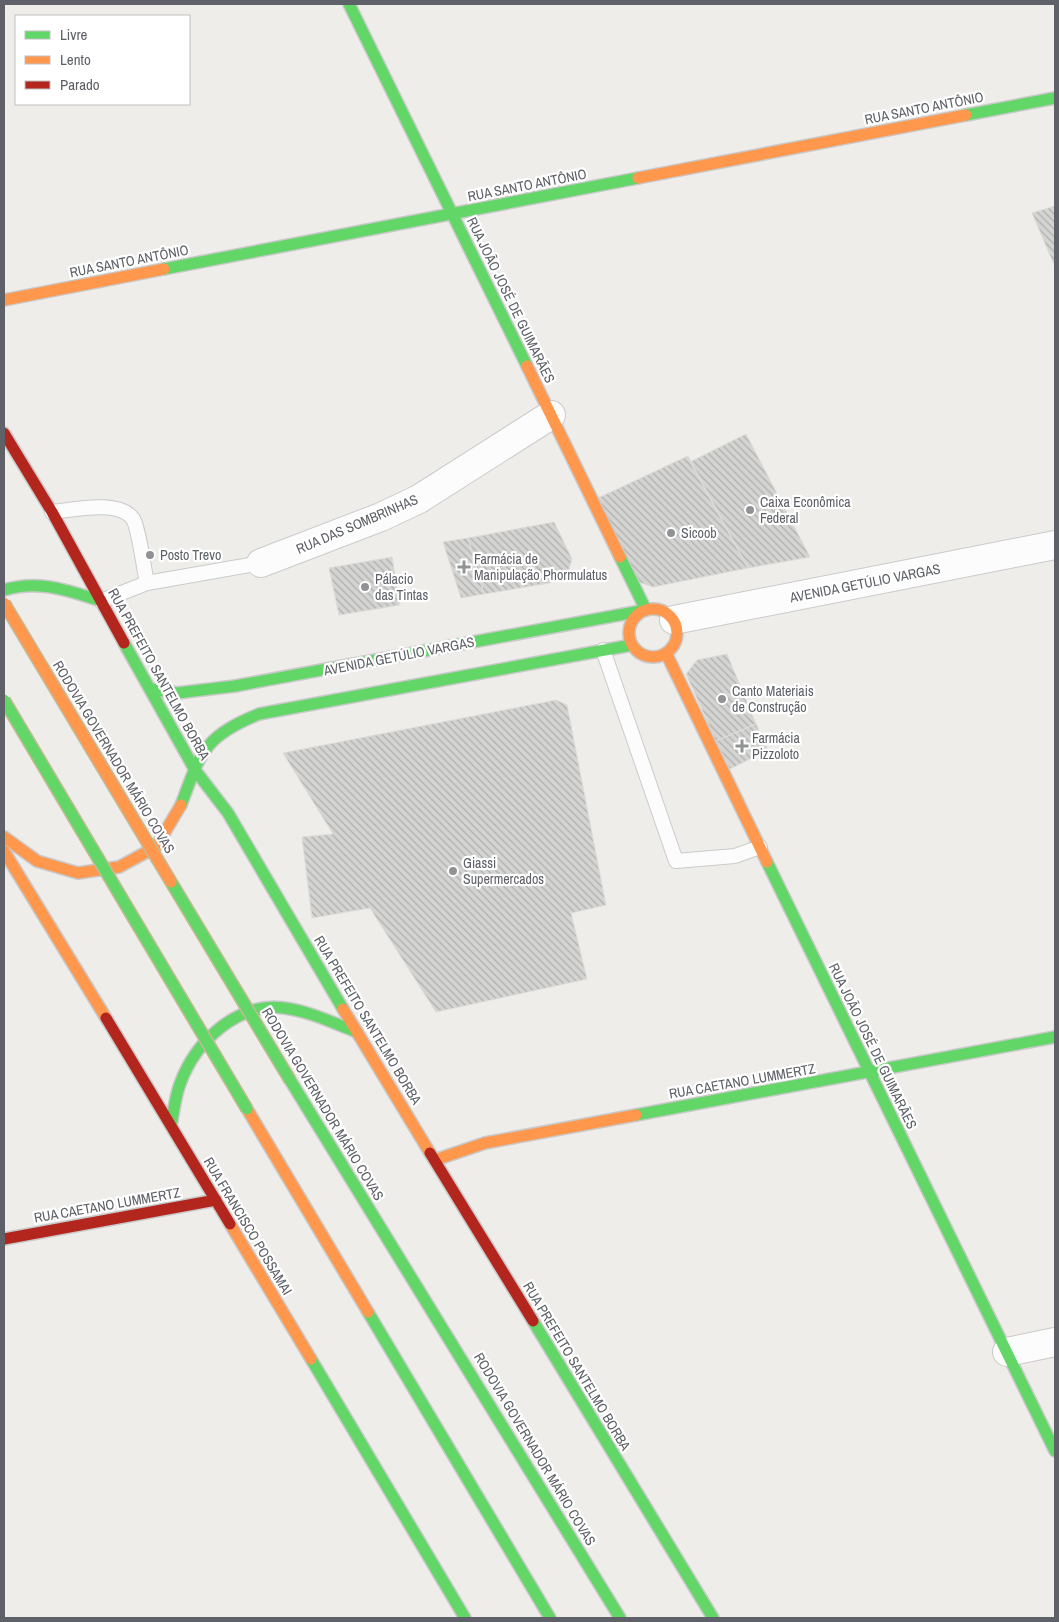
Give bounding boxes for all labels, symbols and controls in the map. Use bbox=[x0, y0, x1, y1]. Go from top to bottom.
legend bbox=[15, 15, 190, 105]
text: Livre bbox=[60, 24, 88, 45]
text: Lento bbox=[60, 49, 91, 70]
text: Parado bbox=[60, 74, 100, 95]
street label: RUA SANTO ANTÔNIO bbox=[863, 88, 985, 128]
street label: RUA SANTO ANTÔNIO bbox=[466, 165, 588, 205]
street label: RUA JOÃO JOSÉ DE GUIMARÃES bbox=[463, 214, 559, 386]
street label: RUA SANTO ANTÔNIO bbox=[68, 241, 190, 281]
street label: RUA DAS SOMBRINHAS bbox=[293, 490, 421, 558]
place label: Caixa Econômica Federal bbox=[760, 493, 851, 527]
marker: Caixa Econômica Federal bbox=[744, 504, 756, 516]
place label: Sicoob bbox=[681, 524, 717, 542]
marker: Sicoob bbox=[665, 527, 677, 539]
place label: Posto Trevo bbox=[160, 546, 221, 564]
marker: Posto Trevo bbox=[144, 549, 156, 561]
place label: Farmácia de Manipulação Phormulatus bbox=[474, 550, 608, 584]
street label: AVENIDA GETÚLIO VARGAS bbox=[787, 560, 942, 607]
marker: Farmácia de Manipulação Phormulatus bbox=[458, 561, 470, 573]
place label: Pálacio das Tintas bbox=[375, 570, 428, 604]
marker: Pálacio das Tintas bbox=[359, 581, 371, 593]
street label: RUA PREFEITO SANTELMO BORBA bbox=[104, 585, 214, 763]
street label: AVENIDA GETÚLIO VARGAS bbox=[321, 633, 476, 680]
street label: RODOVIA GOVERNADOR MÁRIO COVAS bbox=[49, 657, 179, 857]
place label: Canto Materiais de Construção bbox=[732, 682, 814, 716]
marker: Canto Materiais de Construção bbox=[716, 693, 728, 705]
place label: Farmácia Pizzoloto bbox=[752, 729, 801, 763]
marker: Farmácia Pizzoloto bbox=[736, 740, 748, 752]
place label: Giassi Supermercados bbox=[463, 854, 544, 888]
marker: Giassi Supermercados bbox=[447, 865, 459, 877]
street label: RUA PREFEITO SANTELMO BORBA bbox=[310, 932, 426, 1108]
street label: RUA JOÃO JOSÉ DE GUIMARÃES bbox=[825, 960, 921, 1132]
street label: RODOVIA GOVERNADOR MÁRIO COVAS bbox=[258, 1004, 388, 1204]
street label: RUA CAETANO LUMMERTZ bbox=[667, 1059, 817, 1103]
street label: RUA FRANCISCO POSSAMAI bbox=[200, 1154, 296, 1298]
street label: RUA CAETANO LUMMERTZ bbox=[32, 1183, 182, 1227]
street label: RUA PREFEITO SANTELMO BORBA bbox=[519, 1278, 635, 1454]
street label: RODOVIA GOVERNADOR MÁRIO COVAS bbox=[470, 1349, 600, 1549]

